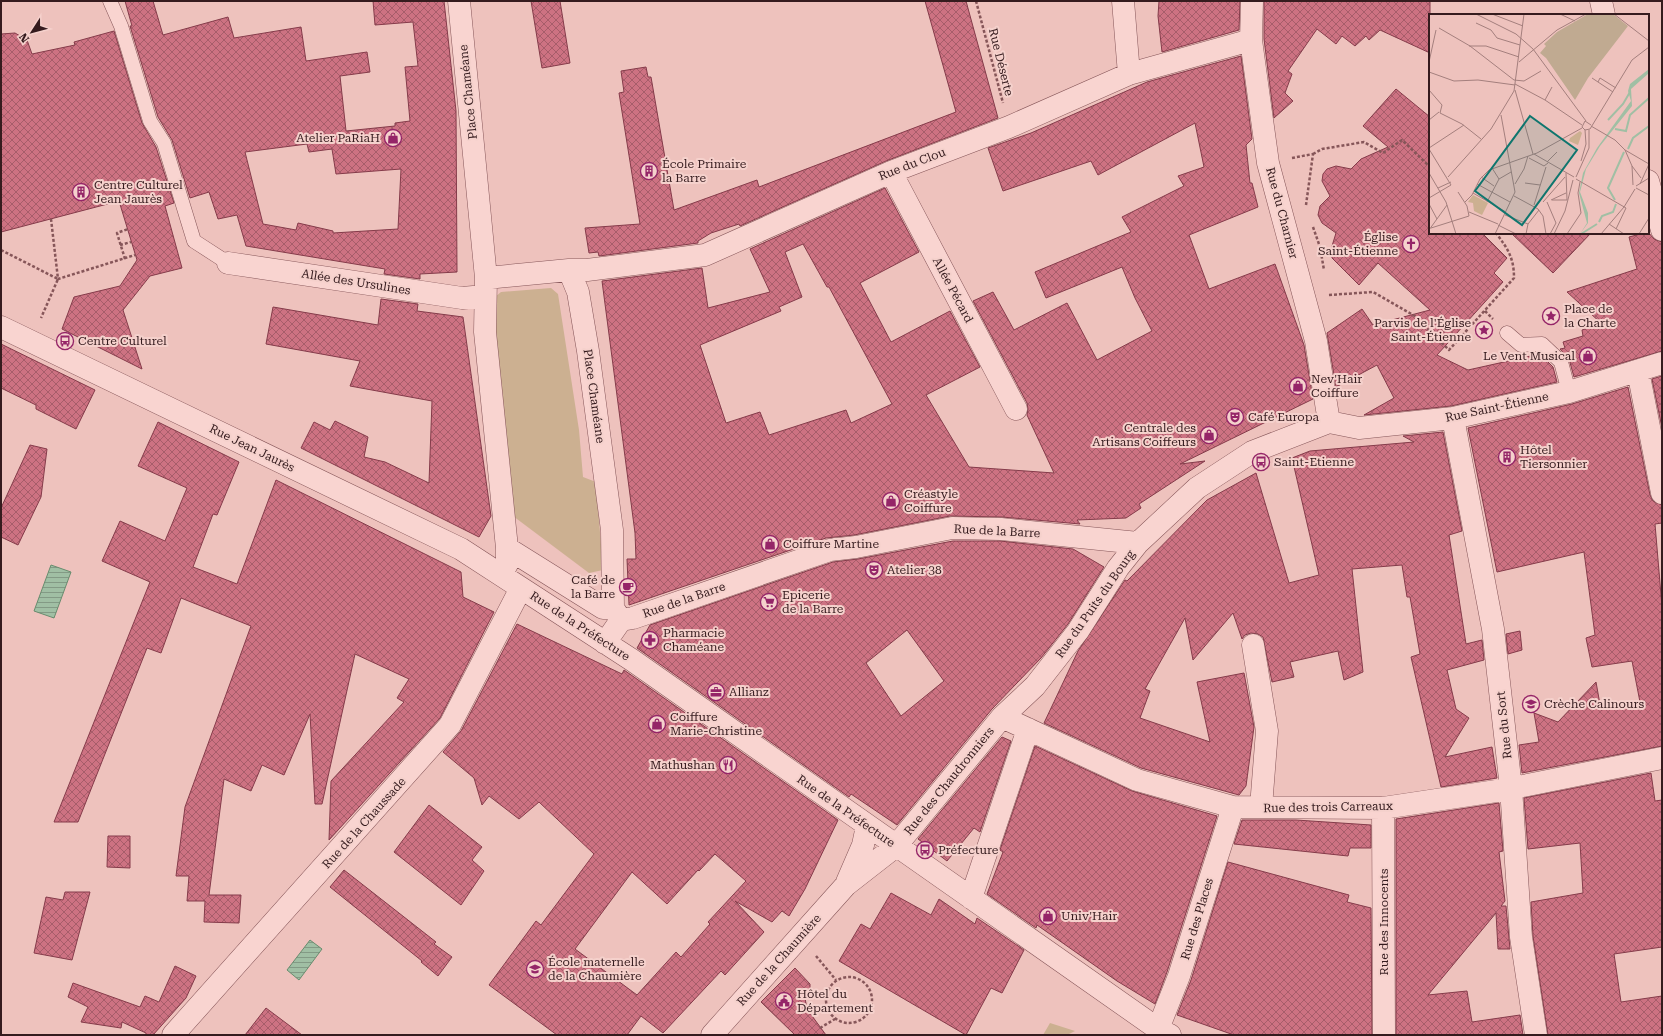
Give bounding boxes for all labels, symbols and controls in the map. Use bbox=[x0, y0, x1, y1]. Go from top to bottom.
north arrow bbox=[12, 12, 52, 52]
inset map bbox=[1429, 14, 1649, 234]
street label: Rue Déserte bbox=[986, 27, 1016, 98]
text: N bbox=[16, 30, 32, 45]
street label: Place Chaméane bbox=[456, 44, 480, 140]
shop icon: Atelier PaRiaH bbox=[383, 128, 403, 148]
place label: Atelier PaRiaH bbox=[296, 131, 380, 145]
street label: Rue du Clou bbox=[877, 145, 948, 183]
place label: École Primaire la Barre bbox=[662, 157, 747, 185]
building icon: École Primaire la Barre bbox=[639, 161, 659, 181]
street label: Rue du Charnier bbox=[1263, 166, 1301, 260]
place label: Centre Culturel Jean Jaurès bbox=[94, 178, 183, 206]
building icon: Centre Culturel Jean Jaurès bbox=[71, 182, 91, 202]
place label: Église Saint-Étienne bbox=[1318, 230, 1398, 258]
church icon: Église Saint-Étienne bbox=[1401, 234, 1421, 254]
street label: Allée Pécard bbox=[930, 255, 976, 325]
street label: Allée des Ursulines bbox=[300, 266, 412, 298]
place label: Place de la Charte bbox=[1564, 302, 1617, 330]
place icon: Place de la Charte bbox=[1541, 306, 1561, 326]
place label: Parvis de l'Église Saint-Étienne bbox=[1374, 316, 1471, 344]
place icon: Parvis de l'Église Saint-Étienne bbox=[1474, 320, 1494, 340]
bus stop icon: Centre Culturel bbox=[55, 331, 75, 351]
place label: Centre Culturel bbox=[78, 334, 167, 348]
shop icon: Le Vent Musical bbox=[1578, 346, 1598, 366]
street label: Place Chaméane bbox=[580, 348, 608, 445]
place label: Le Vent Musical bbox=[1483, 349, 1575, 363]
place label: Nev'Hair Coiffure bbox=[1311, 372, 1362, 400]
shop icon: Nev'Hair Coiffure bbox=[1288, 376, 1308, 396]
street label: Rue Saint-Étienne bbox=[1444, 389, 1550, 425]
theatre icon: Café Europa bbox=[1225, 407, 1245, 427]
place label: Café Europa bbox=[1248, 410, 1319, 424]
street label: Rue Jean Jaurès bbox=[207, 421, 297, 475]
place label: Centrale des Artisans Coiffeurs bbox=[1092, 421, 1196, 449]
shop icon: Centrale des Artisans Coiffeurs bbox=[1199, 425, 1219, 445]
place label: Hôtel Tiersonnier bbox=[1520, 443, 1587, 471]
building icon: Hôtel Tiersonnier bbox=[1497, 447, 1517, 467]
bus stop icon: Saint-Etienne bbox=[1251, 452, 1271, 472]
place label: Saint-Etienne bbox=[1274, 455, 1354, 469]
place label: Créastyle Coiffure bbox=[904, 487, 959, 515]
shop icon: Créastyle Coiffure bbox=[881, 491, 901, 511]
street label: Rue de la Barre bbox=[953, 522, 1041, 540]
shop icon: Coiffure Martine bbox=[760, 534, 780, 554]
place label: Coiffure Martine bbox=[783, 537, 879, 551]
street label: Rue du Puits du Bourg bbox=[1052, 547, 1138, 661]
theatre icon: Atelier 38 bbox=[864, 560, 884, 580]
place label: Atelier 38 bbox=[887, 563, 942, 577]
place label: Café de la Barre bbox=[571, 573, 615, 601]
cafe icon: Café de la Barre bbox=[618, 577, 638, 597]
street label: Rue de la Barre bbox=[641, 579, 728, 621]
street label: Rue de la Préfecture bbox=[527, 588, 633, 664]
place label: Epicerie de la Barre bbox=[782, 588, 844, 616]
supermarket icon: Epicerie de la Barre bbox=[759, 592, 779, 612]
place label: Pharmacie Chaméane bbox=[663, 626, 725, 654]
pharmacy icon: Pharmacie Chaméane bbox=[640, 630, 660, 650]
office icon: Allianz bbox=[706, 682, 726, 702]
place label: Allianz bbox=[729, 685, 769, 699]
street label: Rue du Sort bbox=[1493, 690, 1515, 760]
school or university icon: Crèche Calinours bbox=[1521, 694, 1541, 714]
place label: Crèche Calinours bbox=[1544, 697, 1644, 711]
place label: Coiffure Marie-Christine bbox=[670, 710, 762, 738]
shop icon: Coiffure Marie-Christine bbox=[647, 714, 667, 734]
street label: Rue des Chaudronniers bbox=[901, 724, 997, 838]
restaurant icon: Mathushan bbox=[718, 755, 738, 775]
place label: Mathushan bbox=[650, 758, 715, 772]
street label: Rue de la Préfecture bbox=[794, 772, 898, 850]
street label: Rue de la Chaussade bbox=[319, 774, 409, 872]
street label: Rue des trois Carreaux bbox=[1263, 799, 1393, 815]
bus stop icon: Préfecture bbox=[915, 840, 935, 860]
place label: Préfecture bbox=[938, 843, 999, 857]
street label: Rue des Innocents bbox=[1377, 868, 1391, 975]
street label: Rue des Places bbox=[1178, 876, 1216, 962]
shop icon: Univ'Hair bbox=[1038, 906, 1058, 926]
place label: Univ'Hair bbox=[1061, 909, 1117, 923]
street label: Rue de la Chaumière bbox=[734, 911, 824, 1009]
place label: École maternelle de la Chaumière bbox=[548, 955, 645, 983]
school or university icon: École maternelle de la Chaumière bbox=[525, 959, 545, 979]
place label: Hôtel du Département bbox=[797, 987, 873, 1015]
public building icon: Hôtel du Département bbox=[774, 991, 794, 1011]

